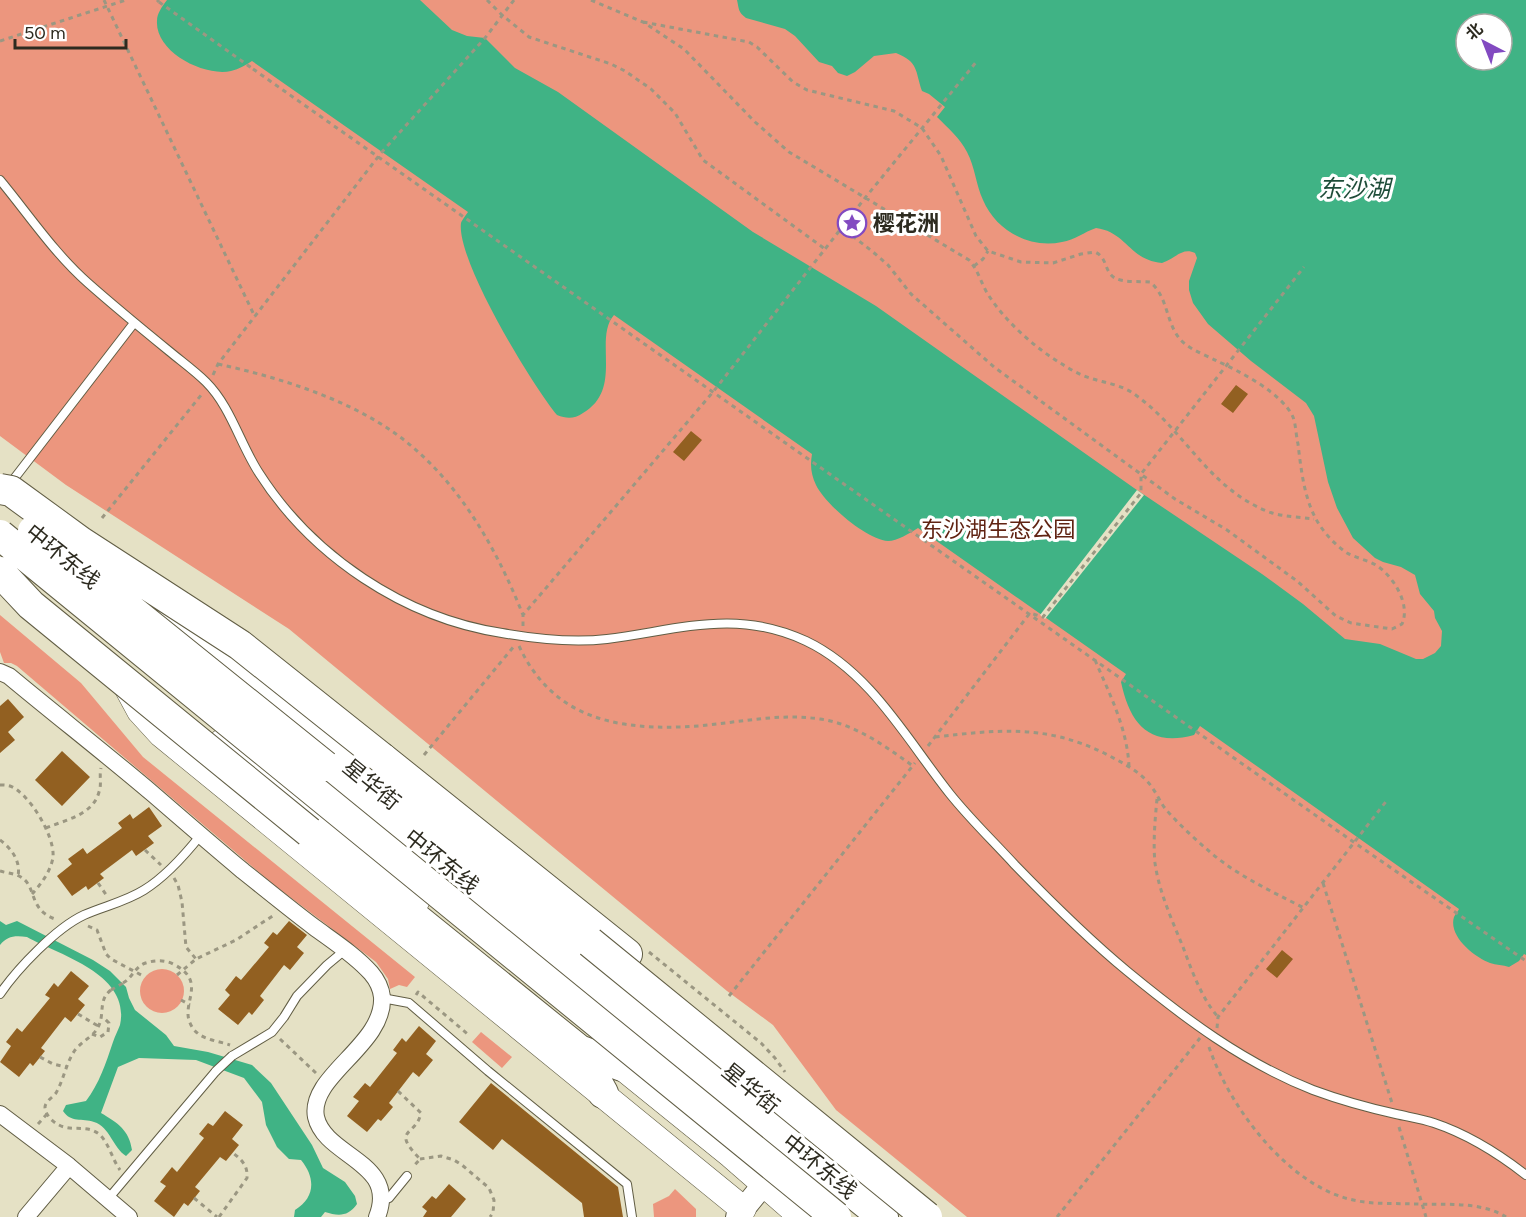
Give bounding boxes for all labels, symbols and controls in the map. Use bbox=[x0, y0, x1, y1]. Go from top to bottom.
scale bar bbox=[15, 12, 126, 50]
north arrow bbox=[1454, 12, 1514, 72]
text: 北 bbox=[1462, 19, 1487, 44]
text: 50 m bbox=[24, 22, 66, 44]
water label: 东沙湖 bbox=[1318, 174, 1394, 203]
place icon: 樱花洲 bbox=[836, 207, 868, 239]
place label: 樱花洲 bbox=[873, 210, 939, 237]
park label: 东沙湖生态公园 bbox=[921, 516, 1075, 543]
street label: 中环东线 bbox=[20, 518, 105, 595]
street label: 星华街 bbox=[338, 753, 406, 816]
street label: 中环东线 bbox=[399, 823, 484, 900]
street label: 星华街 bbox=[717, 1057, 785, 1120]
street label: 中环东线 bbox=[777, 1128, 862, 1205]

